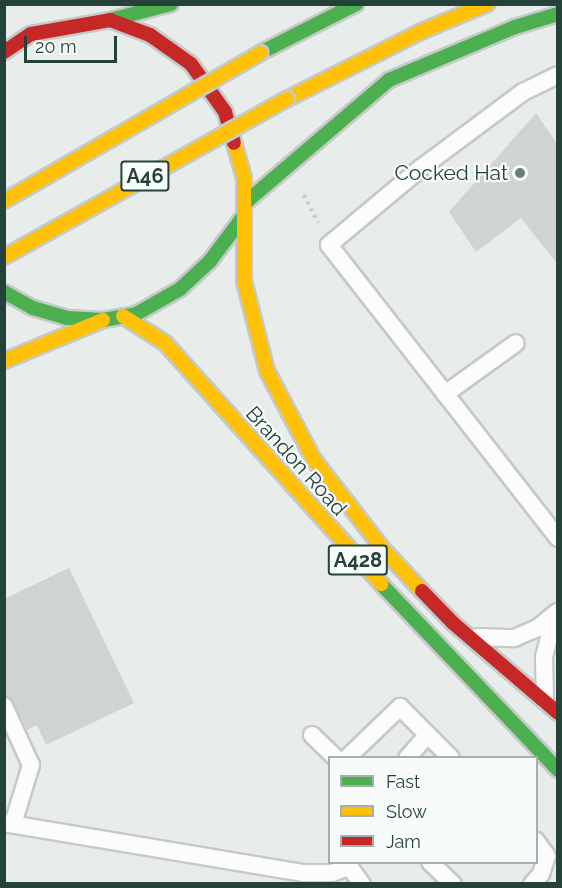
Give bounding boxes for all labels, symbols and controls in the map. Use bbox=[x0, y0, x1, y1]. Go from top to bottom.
scale bar bbox=[27, 24, 120, 62]
text: 20 m bbox=[35, 36, 77, 57]
road number: A46 bbox=[120, 159, 170, 193]
place label: Cocked Hat bbox=[394, 160, 508, 186]
marker: Cocked Hat bbox=[513, 166, 527, 180]
street label: Brandon Road bbox=[240, 401, 352, 521]
road number: A428 bbox=[326, 543, 389, 577]
legend bbox=[328, 756, 538, 864]
text: Fast bbox=[386, 771, 420, 792]
text: Slow bbox=[386, 801, 427, 822]
text: Jam bbox=[386, 831, 421, 852]

